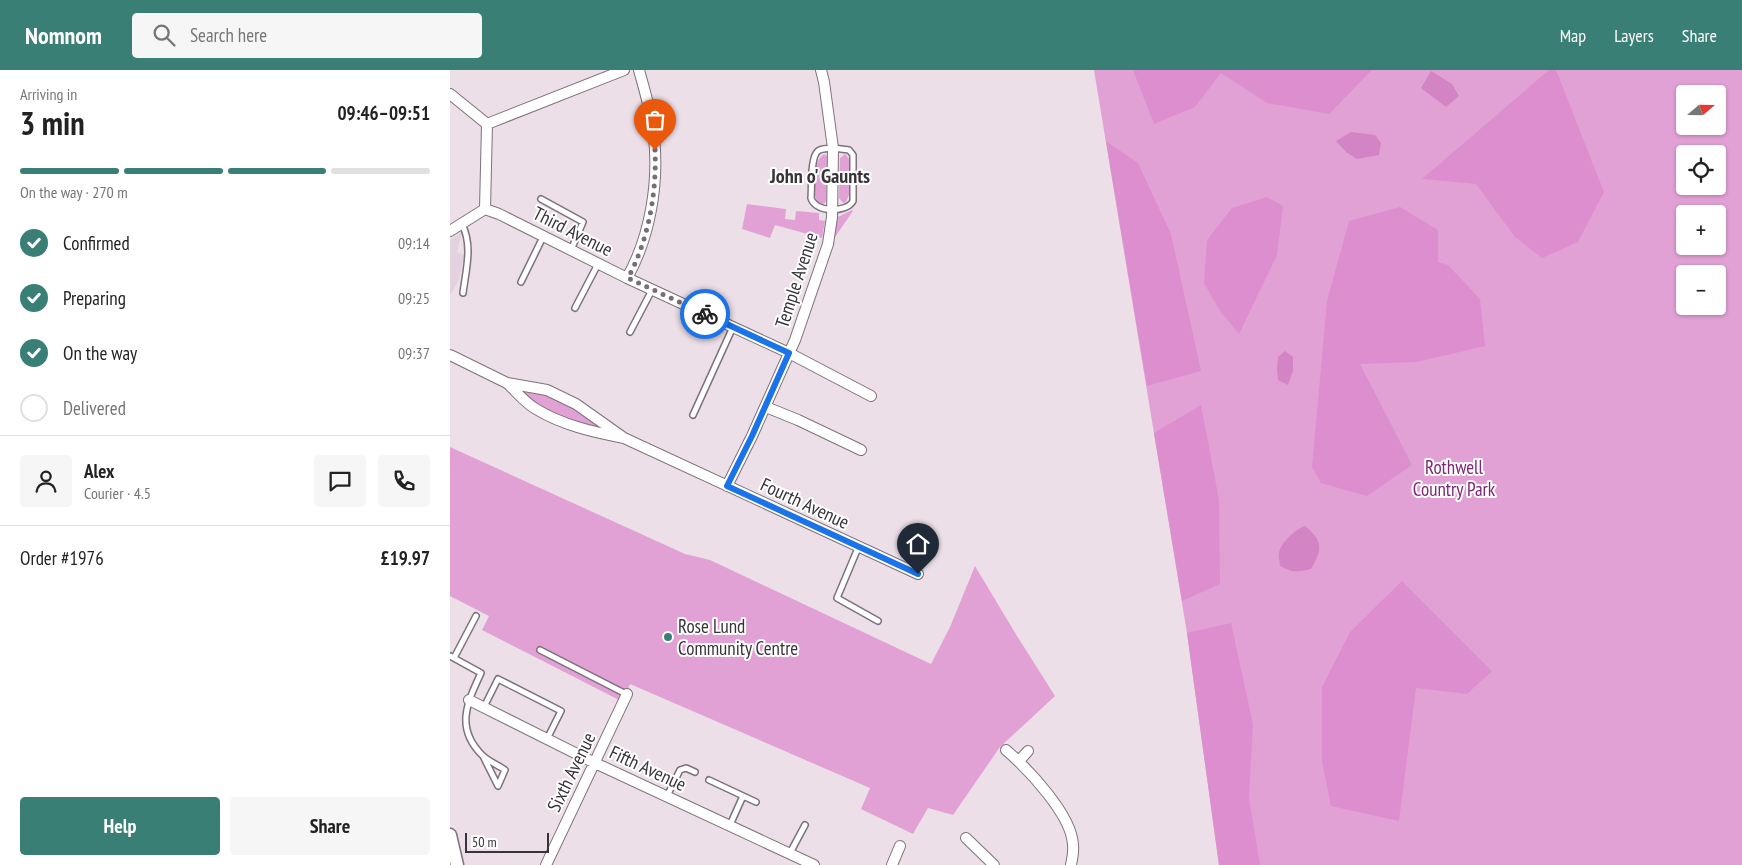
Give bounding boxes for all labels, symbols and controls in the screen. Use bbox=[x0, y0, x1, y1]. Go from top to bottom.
search box bbox=[132, 13, 482, 58]
text: Nomnom bbox=[25, 20, 102, 51]
icon: search bbox=[150, 21, 178, 49]
text: Search here bbox=[190, 23, 267, 47]
text: Map bbox=[1560, 24, 1586, 47]
text: Layers bbox=[1614, 24, 1654, 47]
text: Share bbox=[1682, 24, 1717, 47]
text: Arriving in bbox=[20, 84, 77, 104]
north arrow bbox=[1676, 85, 1726, 135]
map controls bbox=[1676, 85, 1726, 315]
pin bbox=[634, 99, 676, 150]
text: 09:46–09:51 bbox=[337, 101, 430, 125]
text: 3 min bbox=[20, 102, 85, 144]
icon: bag bbox=[641, 106, 669, 134]
button: locate bbox=[1676, 145, 1726, 195]
district label: John o' Gaunts bbox=[769, 163, 870, 189]
text: On the way · 270 m bbox=[20, 182, 128, 202]
street label: Third Avenue bbox=[529, 201, 617, 261]
button: + bbox=[1676, 205, 1726, 255]
icon: check bbox=[20, 229, 48, 257]
street label: Temple Avenue bbox=[769, 229, 823, 331]
text: Confirmed bbox=[63, 231, 130, 255]
text: 09:14 bbox=[398, 233, 430, 253]
button: − bbox=[1676, 265, 1726, 315]
icon: check bbox=[20, 284, 48, 312]
text: Preparing bbox=[63, 286, 126, 310]
text: 09:25 bbox=[398, 288, 430, 308]
courier bbox=[680, 289, 730, 339]
icon: bike bbox=[691, 300, 719, 328]
icon: check bbox=[20, 339, 48, 367]
text: On the way bbox=[63, 341, 137, 365]
text: 09:37 bbox=[398, 343, 430, 363]
text: Delivered bbox=[63, 396, 126, 420]
button: person bbox=[20, 455, 72, 507]
button: chat bbox=[314, 455, 366, 507]
button: phone bbox=[378, 455, 430, 507]
park label: Rothwell Country Park bbox=[1413, 455, 1496, 501]
text: Alex bbox=[84, 459, 114, 483]
street label: Fourth Avenue bbox=[757, 472, 853, 534]
text: Courier · 4.5 bbox=[84, 483, 151, 503]
pin bbox=[897, 523, 939, 574]
icon: home bbox=[904, 530, 932, 558]
text: Order #1976 bbox=[20, 546, 104, 570]
text: £19.97 bbox=[381, 546, 430, 570]
place label: Rose Lund Community Centre bbox=[678, 614, 798, 660]
marker: Rose Lund Community Centre bbox=[662, 631, 674, 643]
street label: Sixth Avenue bbox=[542, 728, 601, 816]
street label: Fifth Avenue bbox=[606, 740, 690, 796]
button: Help bbox=[20, 797, 220, 855]
button: Share bbox=[230, 797, 430, 855]
scale bar bbox=[465, 830, 549, 853]
text: 50 m bbox=[472, 833, 497, 851]

